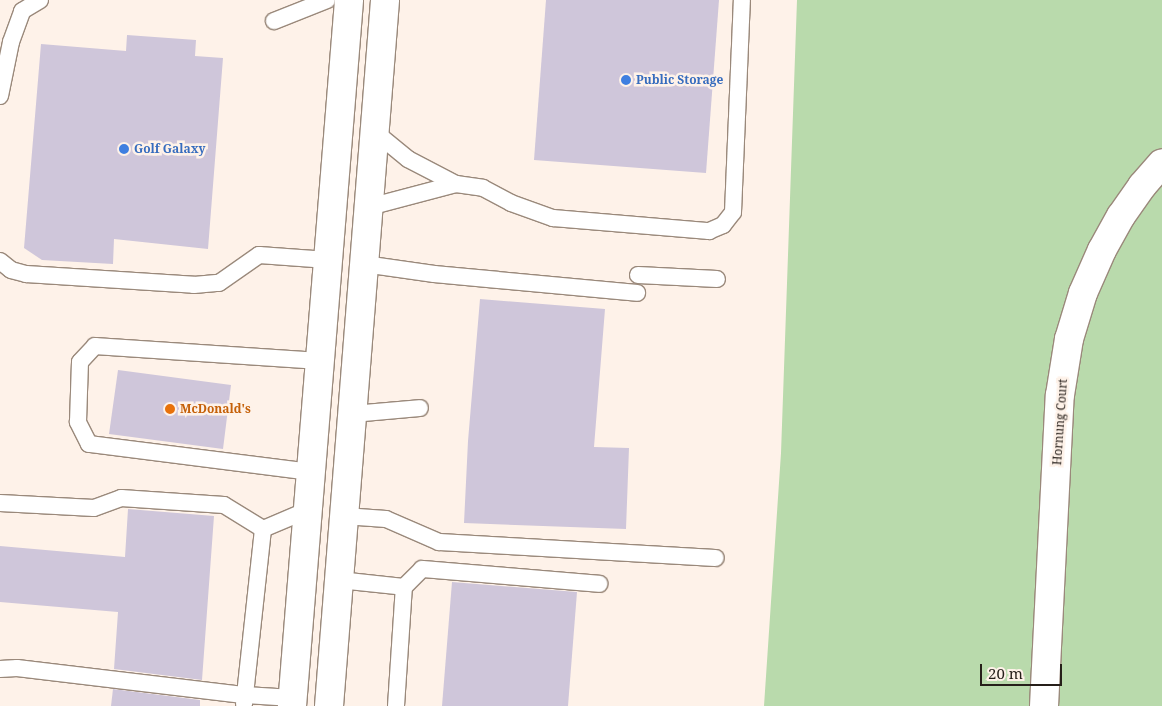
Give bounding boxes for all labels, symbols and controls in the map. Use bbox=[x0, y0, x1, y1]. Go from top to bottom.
place label: Public Storage bbox=[636, 73, 723, 87]
marker: Public Storage bbox=[620, 74, 632, 86]
place label: Golf Galaxy bbox=[134, 142, 205, 156]
marker: Golf Galaxy bbox=[118, 143, 130, 155]
street label: Hornung Court bbox=[1050, 378, 1070, 466]
place label: McDonald's bbox=[180, 402, 251, 416]
marker: McDonald's bbox=[164, 403, 176, 415]
scale bar bbox=[982, 654, 1064, 686]
text: 20 m bbox=[988, 663, 1023, 683]

